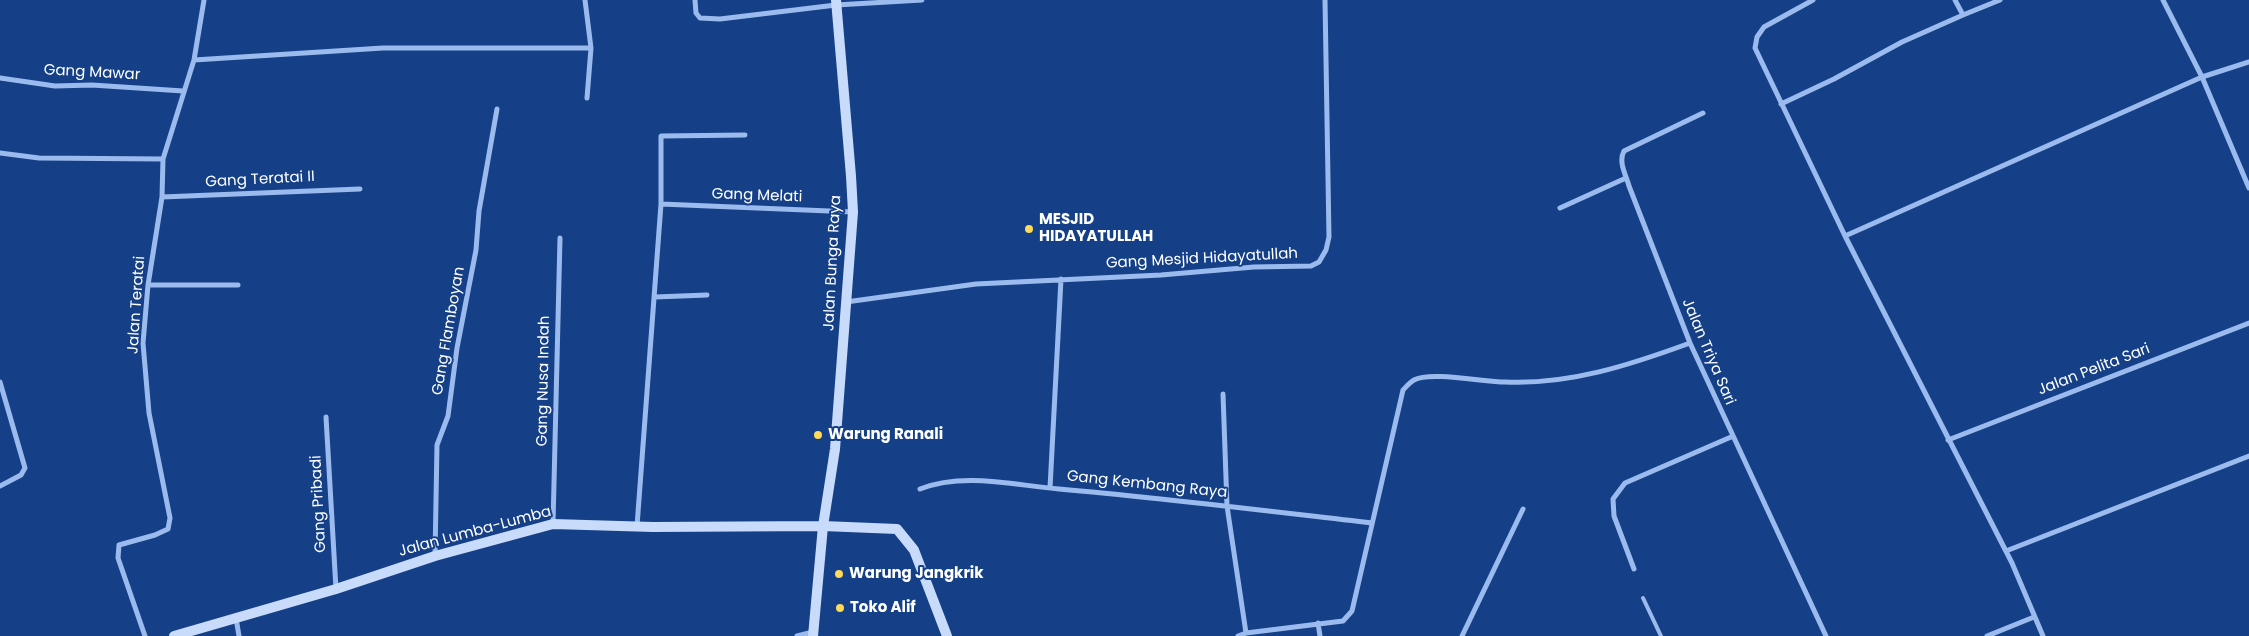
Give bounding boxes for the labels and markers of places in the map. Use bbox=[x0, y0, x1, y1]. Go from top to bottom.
place label: MESJID HIDAYATULLAH bbox=[1039, 211, 1153, 246]
marker: MESJID HIDAYATULLAH bbox=[1023, 223, 1035, 235]
place label: Warung Ranali bbox=[828, 426, 943, 444]
marker: Warung Ranali bbox=[812, 429, 824, 441]
place label: Warung Jangkrik bbox=[849, 565, 984, 583]
marker: Warung Jangkrik bbox=[833, 568, 845, 580]
place label: Toko Alif bbox=[850, 599, 916, 617]
marker: Toko Alif bbox=[834, 602, 846, 614]

